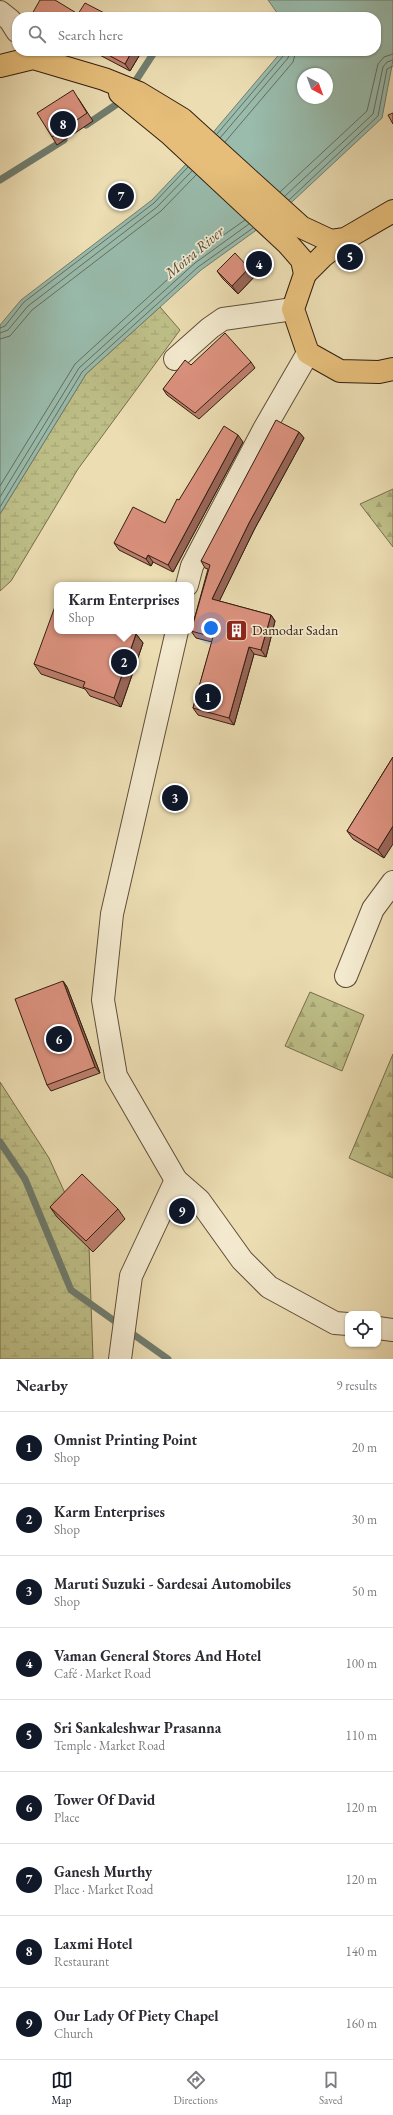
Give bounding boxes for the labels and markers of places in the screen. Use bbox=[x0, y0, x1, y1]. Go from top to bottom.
pin: 8 bbox=[50, 109, 76, 139]
pin: 7 bbox=[108, 181, 134, 211]
pin: 5 bbox=[337, 242, 363, 272]
pin: 4 bbox=[246, 249, 272, 279]
building icon: Damodar Sadan bbox=[223, 617, 249, 643]
place label: Damodar Sadan bbox=[252, 621, 339, 639]
pin: 2 bbox=[111, 647, 137, 677]
pin: 1 bbox=[195, 682, 221, 712]
pin: 3 bbox=[162, 783, 188, 813]
pin: 6 bbox=[46, 1024, 72, 1054]
pin: 9 bbox=[169, 1196, 195, 1226]

